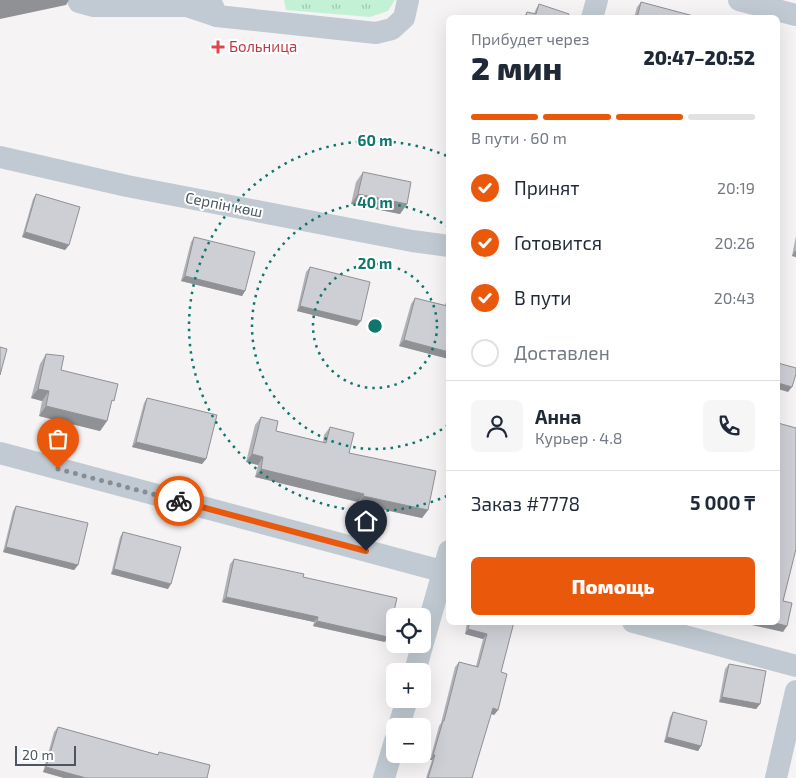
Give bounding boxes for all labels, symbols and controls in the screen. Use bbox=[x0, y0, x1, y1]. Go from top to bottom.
text: Прибудет через bbox=[471, 29, 589, 48]
place label: Больница bbox=[229, 37, 297, 55]
marker: Больница bbox=[211, 40, 225, 54]
text: 20:47–20:52 bbox=[643, 46, 755, 69]
text: 2 мин bbox=[471, 48, 562, 86]
text: В пути · 60 m bbox=[471, 128, 567, 147]
text: 60 m bbox=[358, 131, 392, 149]
icon: check bbox=[471, 174, 499, 202]
text: Принят bbox=[514, 176, 580, 199]
text: 20:19 bbox=[717, 178, 755, 197]
street label: Серпін көш bbox=[184, 188, 264, 220]
text: 40 m bbox=[357, 193, 393, 211]
icon: check bbox=[471, 229, 499, 257]
text: Готовится bbox=[514, 231, 602, 254]
text: 20:26 bbox=[714, 233, 755, 252]
text: 20 m bbox=[358, 254, 392, 272]
icon: check bbox=[471, 284, 499, 312]
text: В пути bbox=[514, 286, 572, 309]
text: 20:43 bbox=[714, 288, 755, 307]
centre of rings bbox=[366, 317, 384, 335]
text: Доставлен bbox=[514, 341, 610, 364]
button: person bbox=[471, 400, 523, 452]
button: phone bbox=[703, 400, 755, 452]
text: Анна bbox=[535, 405, 581, 428]
pin bbox=[37, 418, 79, 469]
icon: bag bbox=[44, 425, 72, 453]
text: Курьер · 4.8 bbox=[535, 428, 623, 447]
courier bbox=[154, 476, 204, 526]
icon: bike bbox=[165, 487, 193, 515]
text: 5 000 ₸ bbox=[690, 491, 755, 514]
text: Заказ #7778 bbox=[471, 492, 580, 515]
pin bbox=[345, 500, 387, 551]
icon: home bbox=[352, 507, 380, 535]
button: Помощь bbox=[471, 557, 755, 615]
map controls bbox=[386, 608, 431, 763]
button: locate bbox=[386, 608, 431, 653]
button: + bbox=[386, 663, 431, 708]
button: − bbox=[386, 718, 431, 763]
scale bar bbox=[15, 743, 76, 766]
text: 20 m bbox=[22, 746, 54, 763]

